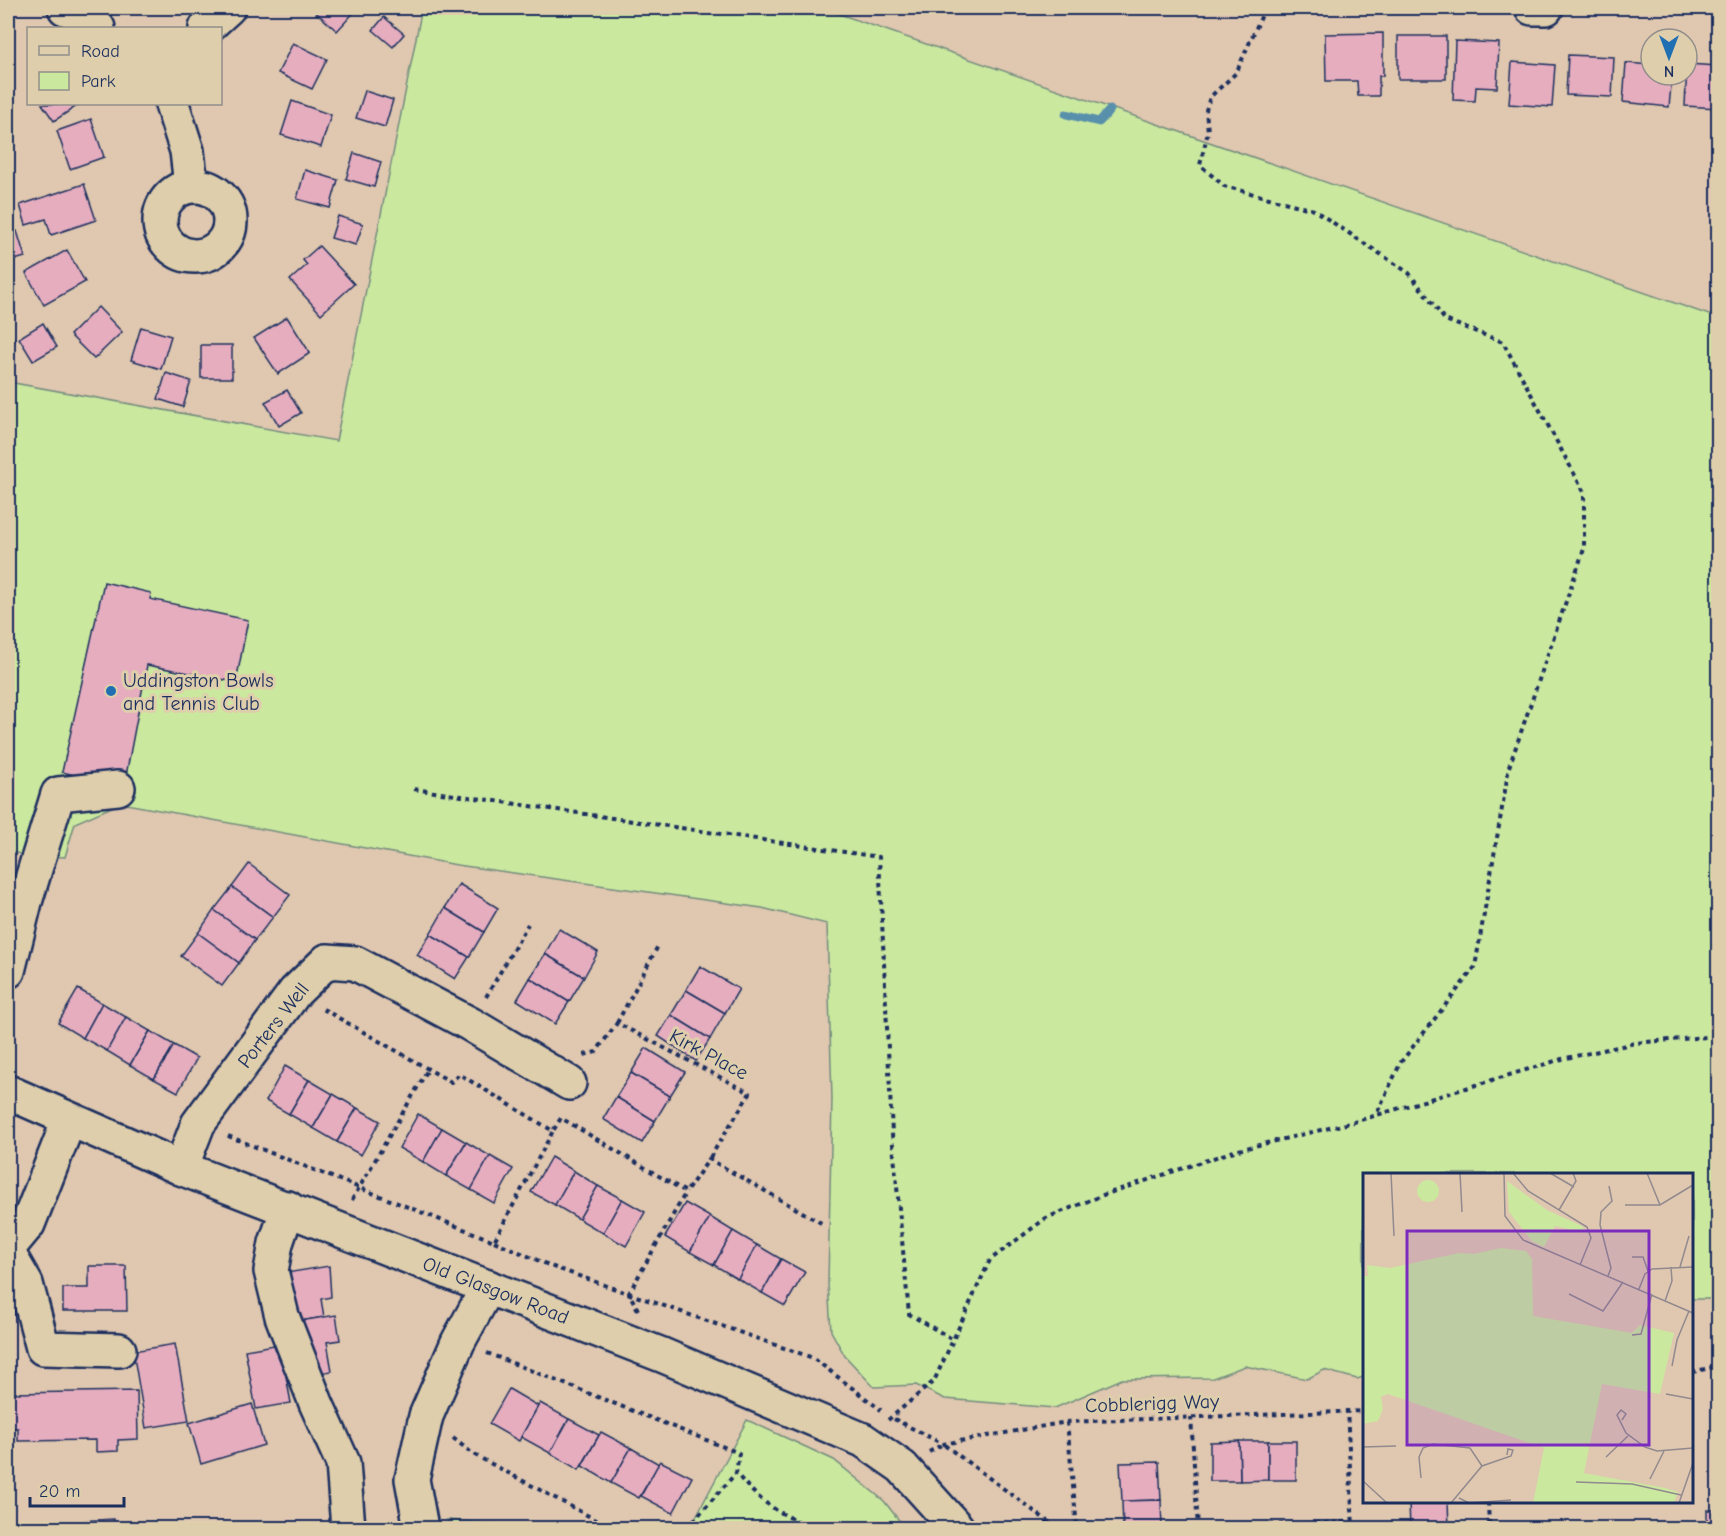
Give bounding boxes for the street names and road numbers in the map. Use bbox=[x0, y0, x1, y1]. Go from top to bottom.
street label: Porters Well bbox=[233, 978, 314, 1072]
street label: Kirk Place bbox=[666, 1024, 752, 1085]
street label: Old Glasgow Road bbox=[420, 1252, 572, 1329]
street label: Cobblerigg Way bbox=[1085, 1390, 1220, 1417]

